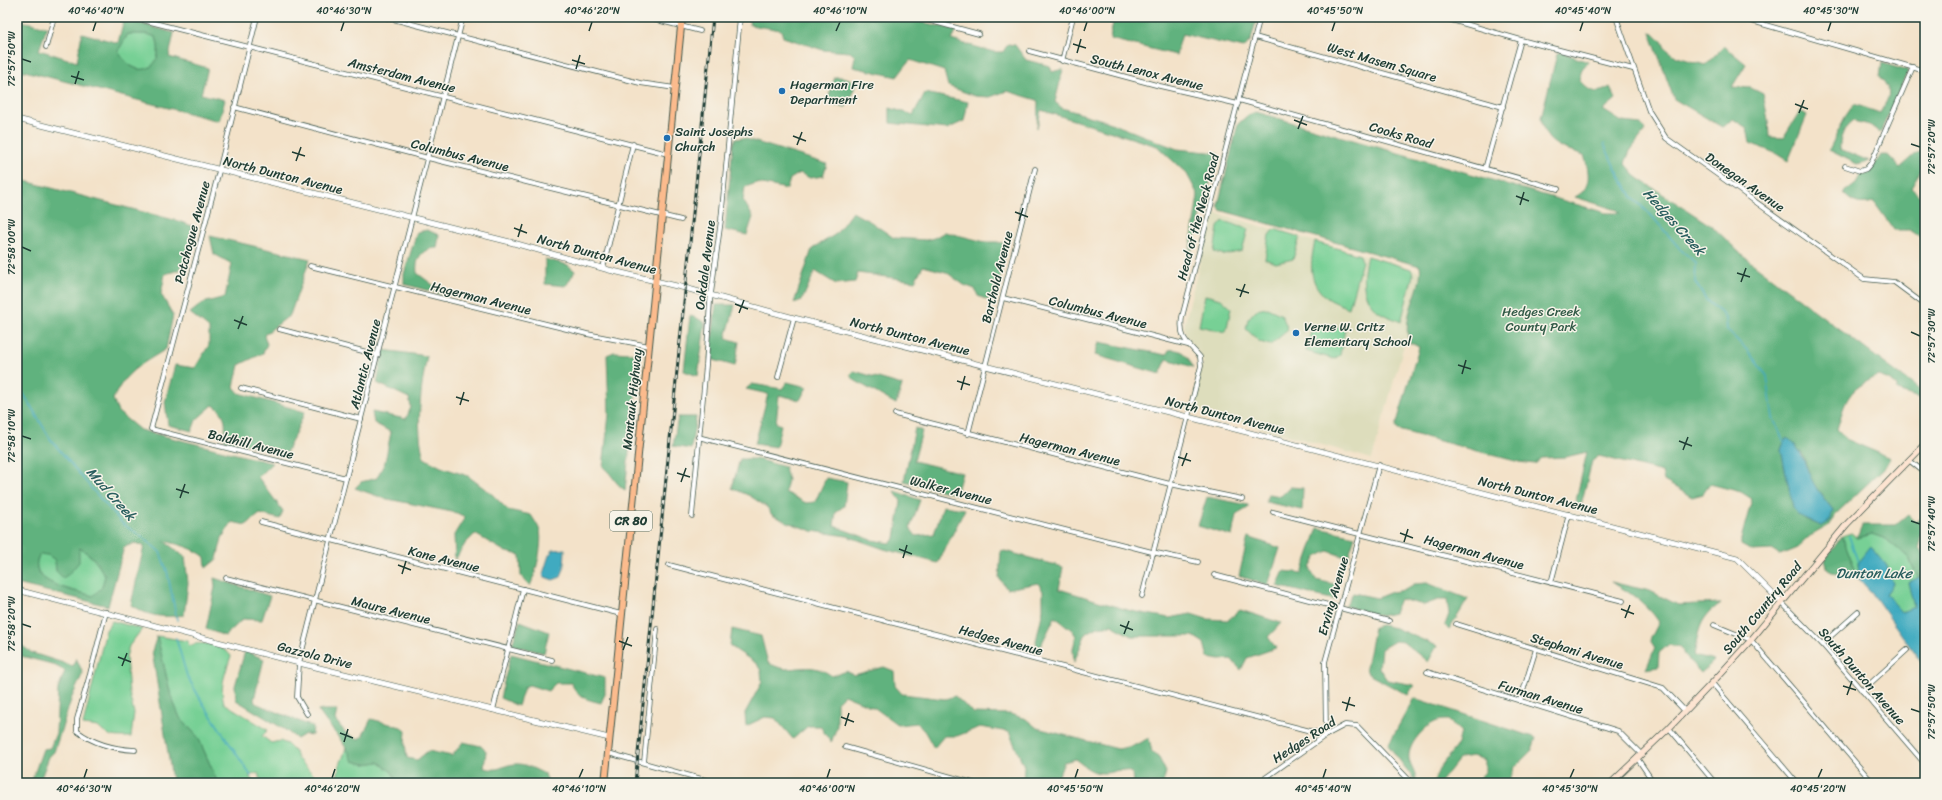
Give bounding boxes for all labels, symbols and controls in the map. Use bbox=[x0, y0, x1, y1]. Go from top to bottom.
text: 40°46'40"N bbox=[68, 2, 124, 20]
text: 40°46'30"N bbox=[316, 2, 372, 20]
text: 40°46'20"N bbox=[564, 2, 620, 20]
text: 40°46'10"N bbox=[813, 2, 867, 20]
text: 40°46'00"N bbox=[1059, 2, 1115, 20]
text: 40°45'50"N bbox=[1307, 2, 1363, 20]
text: 40°45'40"N bbox=[1555, 2, 1611, 20]
text: 40°45'30"N bbox=[1803, 2, 1859, 20]
text: 72°57'50"W bbox=[3, 31, 21, 87]
street label: West Masem Square bbox=[1325, 35, 1439, 89]
street label: South Lenox Avenue bbox=[1088, 47, 1206, 97]
street label: Amsterdam Avenue bbox=[345, 50, 458, 100]
place label: Hagerman Fire Department bbox=[790, 73, 874, 111]
marker: Hagerman Fire Department bbox=[777, 86, 787, 96]
street label: Cooks Road bbox=[1366, 115, 1437, 155]
text: 72°57'20"W bbox=[1923, 119, 1941, 175]
place label: Saint Josephs Church bbox=[675, 120, 754, 158]
street label: Columbus Avenue bbox=[409, 132, 511, 178]
marker: Saint Josephs Church bbox=[662, 133, 672, 143]
street label: Donegan Avenue bbox=[1700, 146, 1790, 218]
street label: North Dunton Avenue bbox=[221, 149, 345, 201]
street label: Head of the Neck Road bbox=[1170, 150, 1226, 283]
street label: Patchogue Avenue bbox=[167, 178, 217, 286]
water label: Hedges Creek bbox=[1637, 182, 1712, 263]
text: 72°58'00"W bbox=[3, 219, 21, 275]
street label: Oakdale Avenue bbox=[688, 219, 722, 311]
street label: North Dunton Avenue bbox=[535, 227, 659, 281]
street label: Barthold Avenue bbox=[974, 228, 1020, 326]
street label: Hagerman Avenue bbox=[428, 274, 534, 322]
street label: Columbus Avenue bbox=[1047, 289, 1149, 335]
park label: Hedges Creek County Park bbox=[1502, 300, 1580, 338]
text: 72°57'30"W bbox=[1923, 308, 1941, 363]
street label: North Dunton Avenue bbox=[848, 310, 972, 362]
place label: Verne W. Critz Elementary School bbox=[1304, 315, 1412, 353]
street label: Atlantic Avenue bbox=[342, 316, 387, 412]
marker: Verne W. Critz Elementary School bbox=[1291, 328, 1301, 338]
street label: Montauk Highway bbox=[615, 347, 649, 451]
street label: North Dunton Avenue bbox=[1163, 389, 1287, 441]
text: 72°58'10"W bbox=[3, 409, 21, 463]
street label: Baldhill Avenue bbox=[206, 422, 297, 466]
street label: Hagerman Avenue bbox=[1017, 425, 1123, 473]
water label: Mud Creek bbox=[80, 461, 143, 528]
street label: Walker Avenue bbox=[907, 469, 995, 511]
street label: North Dunton Avenue bbox=[1476, 469, 1600, 521]
text: 72°57'40"W bbox=[1923, 496, 1941, 552]
road number: CR 80 bbox=[610, 511, 652, 531]
street label: Hagerman Avenue bbox=[1421, 528, 1527, 576]
street label: Kane Avenue bbox=[406, 539, 483, 579]
street label: Erving Avenue bbox=[1311, 554, 1355, 638]
street label: South Country Road bbox=[1716, 556, 1809, 659]
water label: Dunton Lake bbox=[1836, 561, 1914, 586]
street label: Maure Avenue bbox=[349, 589, 433, 631]
text: 72°58'20"W bbox=[3, 596, 21, 652]
street label: Hedges Avenue bbox=[956, 618, 1046, 662]
street label: South Dunton Avenue bbox=[1813, 622, 1912, 731]
street label: Stephani Avenue bbox=[1528, 626, 1626, 676]
street label: Gazzola Drive bbox=[275, 635, 355, 676]
street label: Furman Avenue bbox=[1496, 673, 1587, 721]
text: 72°57'50"W bbox=[1923, 684, 1941, 740]
street label: Hedges Road bbox=[1267, 710, 1342, 769]
text: 40°46'30"N bbox=[56, 780, 112, 798]
text: 40°46'20"N bbox=[304, 780, 360, 798]
text: 40°46'10"N bbox=[552, 780, 606, 798]
text: 40°46'00"N bbox=[799, 780, 855, 798]
text: 40°45'50"N bbox=[1047, 780, 1103, 798]
text: 40°45'40"N bbox=[1295, 780, 1351, 798]
text: 40°45'30"N bbox=[1542, 780, 1598, 798]
text: 40°45'20"N bbox=[1790, 780, 1846, 798]

